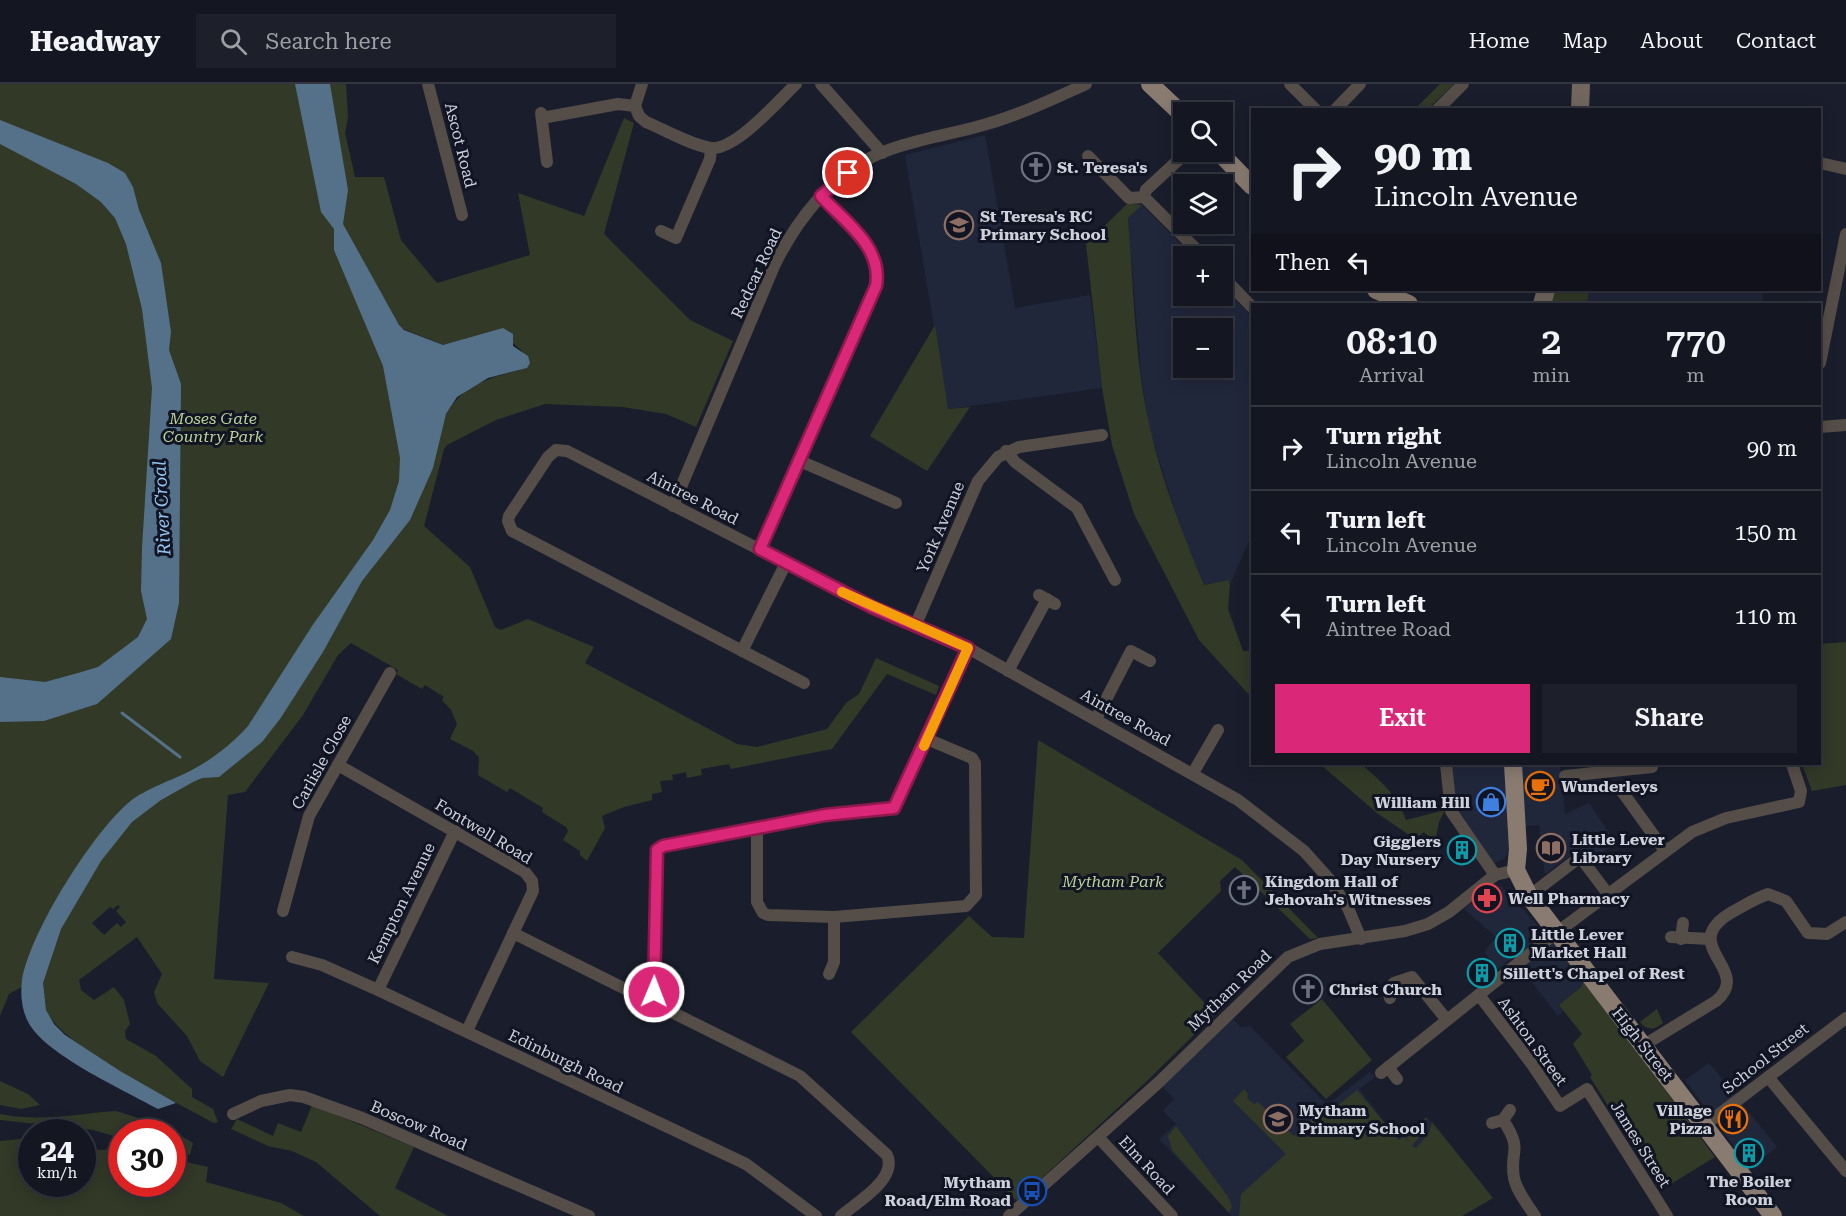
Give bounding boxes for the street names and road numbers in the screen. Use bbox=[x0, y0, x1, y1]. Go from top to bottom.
street label: Ascot Road bbox=[441, 101, 480, 190]
street label: Redcar Road bbox=[727, 225, 786, 321]
street label: Aintree Road bbox=[644, 466, 742, 529]
street label: York Avenue bbox=[913, 478, 968, 576]
street label: Aintree Road bbox=[1077, 685, 1174, 750]
street label: Carlisle Close bbox=[288, 712, 355, 813]
street label: Fontwell Road bbox=[432, 795, 536, 868]
street label: Kempton Avenue bbox=[364, 839, 439, 967]
street label: Mytham Road bbox=[1184, 946, 1275, 1035]
street label: Ashton Street bbox=[1494, 993, 1571, 1089]
street label: High Street bbox=[1608, 1004, 1677, 1085]
street label: School Street bbox=[1718, 1019, 1812, 1098]
street label: Edinburgh Road bbox=[505, 1025, 626, 1097]
street label: Boscow Road bbox=[368, 1097, 470, 1154]
street label: James Street bbox=[1606, 1098, 1675, 1191]
street label: Elm Road bbox=[1115, 1132, 1179, 1199]

